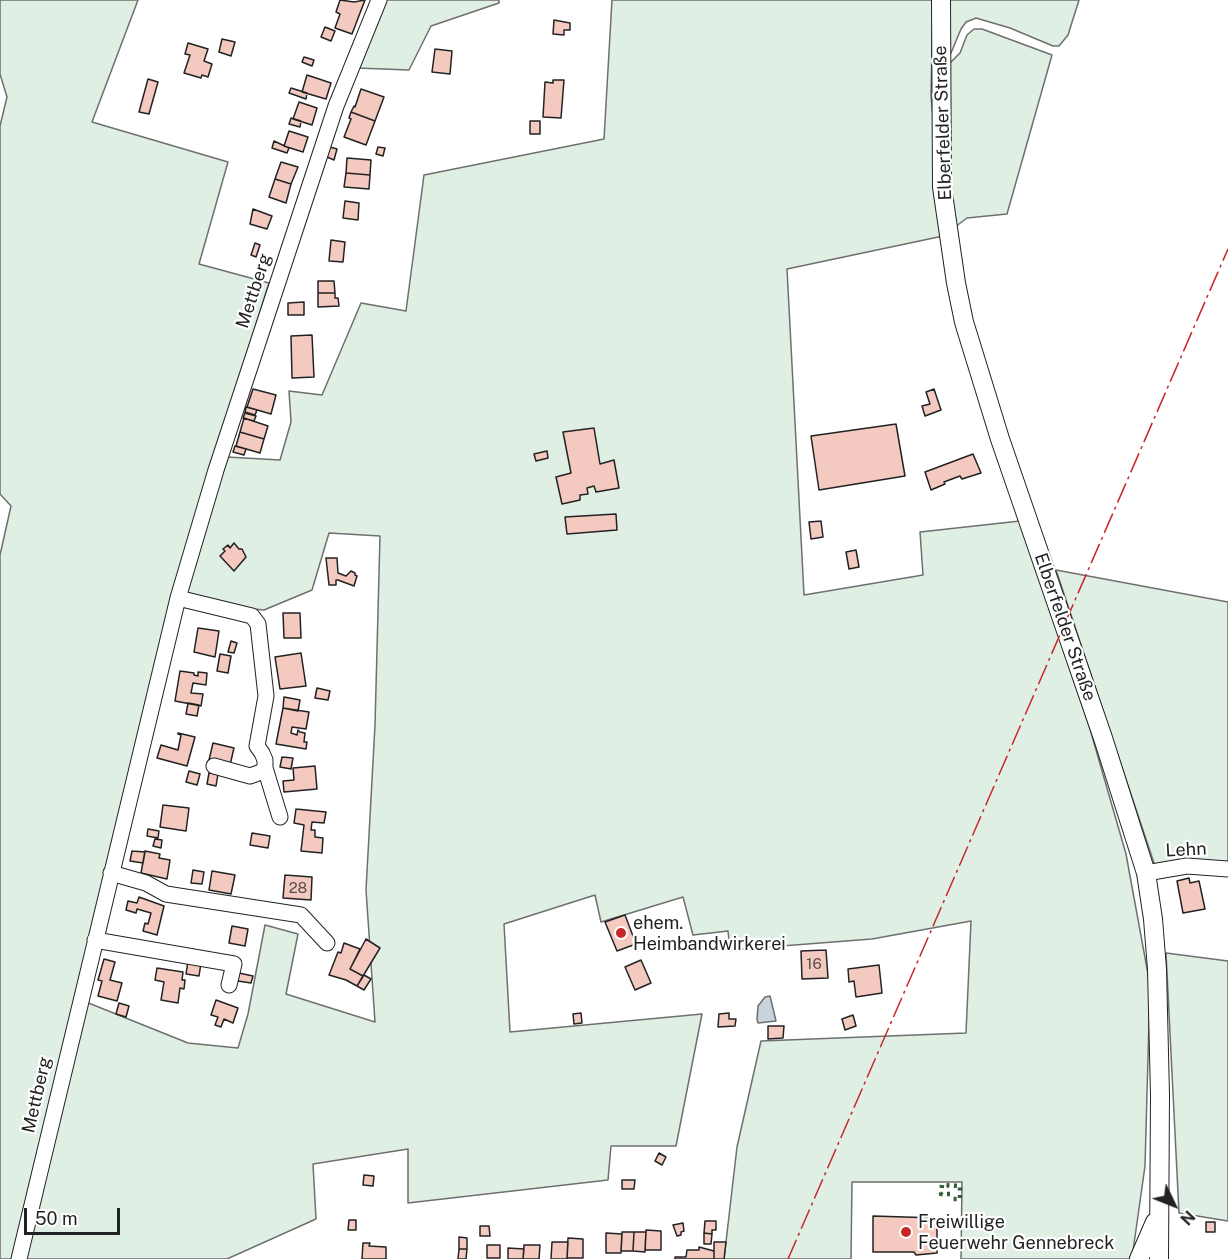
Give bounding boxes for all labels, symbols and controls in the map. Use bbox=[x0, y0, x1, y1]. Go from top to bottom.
street label: Elberfelder Straße bbox=[929, 45, 957, 201]
street label: Mettberg bbox=[232, 251, 276, 331]
street label: Elberfelder Straße bbox=[1030, 550, 1100, 704]
street label: Lehn bbox=[1165, 838, 1207, 862]
house number: 28 bbox=[289, 879, 307, 897]
place label: ehem. Heimbandwirkerei bbox=[633, 912, 786, 954]
marker: ehem. Heimbandwirkerei bbox=[614, 926, 628, 940]
house number: 16 bbox=[806, 955, 822, 973]
street label: Mettberg bbox=[18, 1055, 56, 1135]
north arrow bbox=[1144, 1175, 1204, 1235]
scale bar bbox=[27, 1196, 123, 1234]
text: N bbox=[1176, 1207, 1199, 1229]
text: 50 m bbox=[35, 1208, 78, 1229]
place label: Freiwillige Feuerwehr Gennebreck bbox=[918, 1211, 1114, 1254]
marker: Freiwillige Feuerwehr Gennebreck bbox=[899, 1225, 913, 1239]

